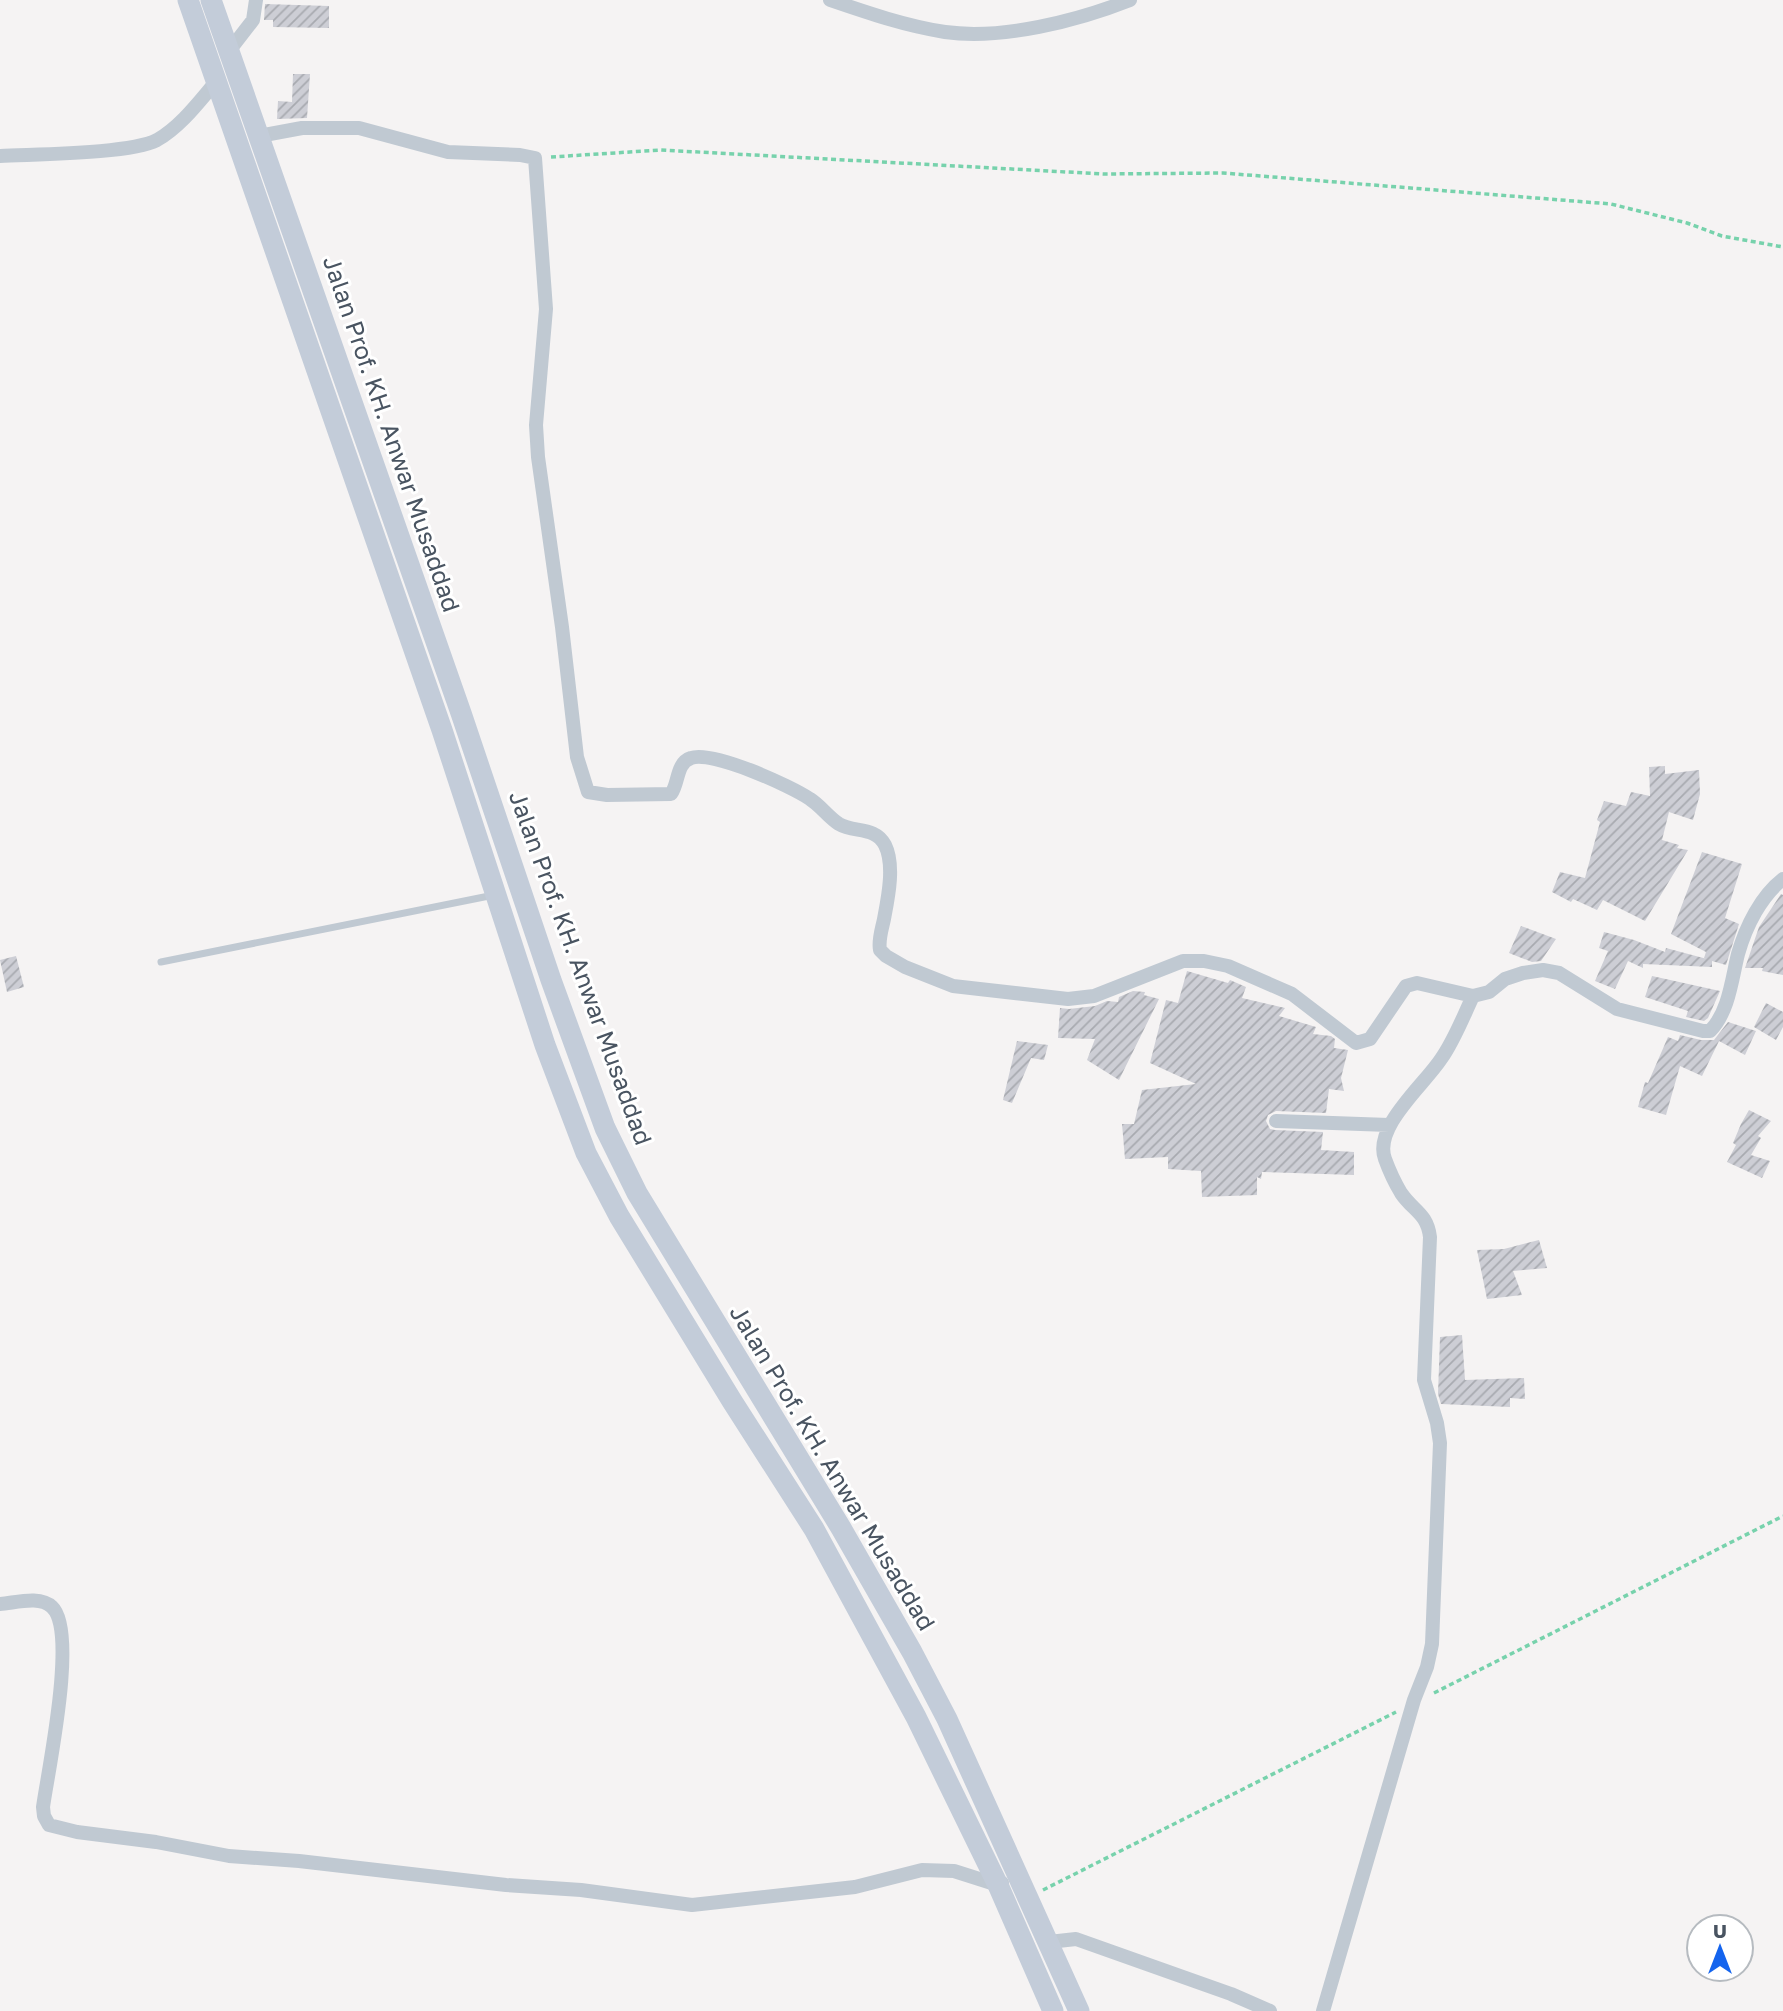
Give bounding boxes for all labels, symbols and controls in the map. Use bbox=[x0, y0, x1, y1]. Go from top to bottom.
street label: Jalan Prof. KH. Anwar Musaddad bbox=[318, 252, 467, 615]
street label: Jalan Prof. KH. Anwar Musaddad bbox=[504, 787, 659, 1148]
street label: Jalan Prof. KH. Anwar Musaddad bbox=[724, 1299, 942, 1635]
north arrow bbox=[1685, 1913, 1755, 1983]
text: U bbox=[1713, 1919, 1727, 1942]

